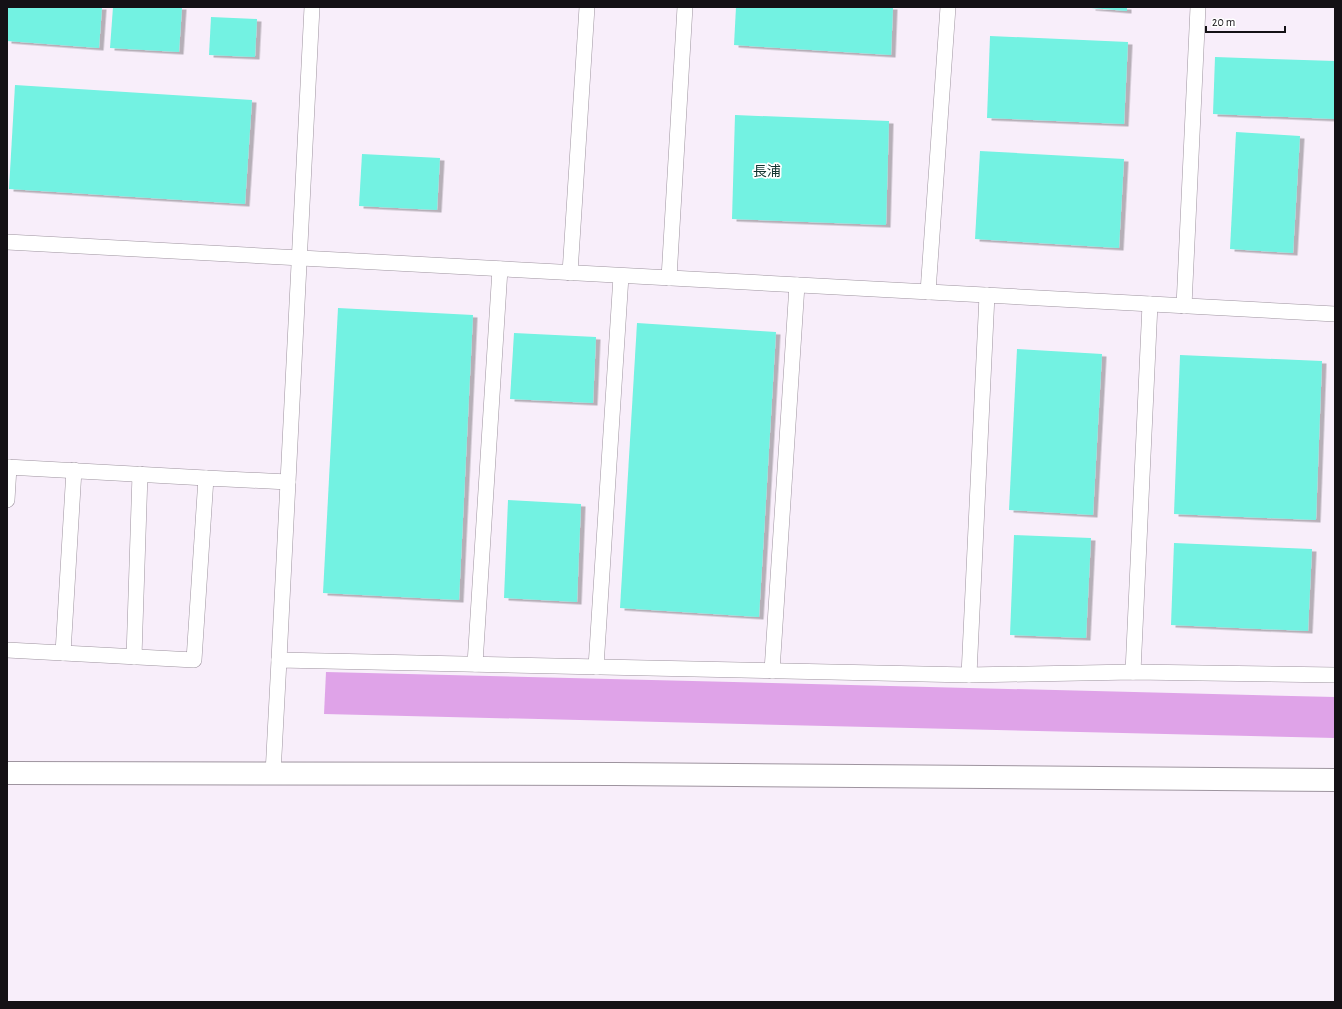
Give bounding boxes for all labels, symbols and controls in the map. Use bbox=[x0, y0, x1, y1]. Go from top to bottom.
scale bar bbox=[1206, 8, 1285, 34]
text: 20 m bbox=[1212, 16, 1235, 28]
district label: 長浦 bbox=[753, 164, 781, 179]

